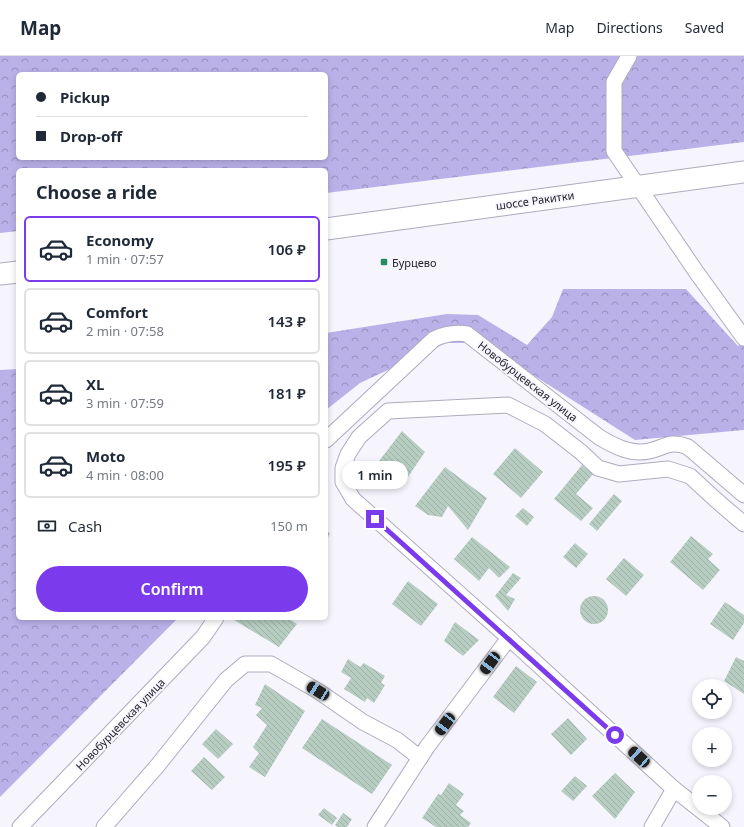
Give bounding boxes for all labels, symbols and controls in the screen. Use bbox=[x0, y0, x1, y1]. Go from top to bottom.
text: Map bbox=[20, 15, 61, 41]
text: Map bbox=[545, 18, 574, 37]
text: Directions bbox=[596, 18, 663, 37]
text: Saved bbox=[685, 18, 724, 37]
text: Pickup bbox=[60, 87, 110, 107]
text: Drop-off bbox=[60, 126, 122, 146]
text: Choose a ride bbox=[36, 180, 157, 204]
street label: шоссе Ракитки bbox=[495, 187, 575, 213]
text: Economy bbox=[86, 230, 154, 250]
icon: car bbox=[38, 231, 74, 267]
text: 106 ₽ bbox=[267, 239, 306, 259]
text: 1 min · 07:57 bbox=[86, 250, 164, 268]
place label: Бурцево bbox=[392, 255, 436, 270]
marker: Бурцево bbox=[379, 257, 389, 267]
text: Comfort bbox=[86, 302, 148, 322]
icon: car bbox=[38, 303, 74, 339]
text: 143 ₽ bbox=[267, 311, 306, 331]
text: 2 min · 07:58 bbox=[86, 322, 164, 340]
street label: Новобурцевская улица bbox=[475, 337, 581, 425]
text: XL bbox=[86, 374, 104, 394]
icon: car bbox=[38, 375, 74, 411]
text: 181 ₽ bbox=[267, 383, 306, 403]
text: 3 min · 07:59 bbox=[86, 394, 164, 412]
text: Moto bbox=[86, 446, 125, 466]
icon: car bbox=[38, 447, 74, 483]
text: 195 ₽ bbox=[267, 455, 306, 475]
callout: 1 min bbox=[342, 461, 408, 489]
text: 4 min · 08:00 bbox=[86, 466, 164, 484]
text: 1 min bbox=[357, 466, 393, 484]
route end bbox=[366, 510, 384, 528]
icon: cash bbox=[36, 515, 58, 537]
text: Cash bbox=[68, 516, 102, 536]
text: 150 m bbox=[270, 517, 308, 535]
button: Confirm bbox=[36, 566, 308, 612]
car bbox=[478, 650, 502, 676]
street label: Новобурцевская улица bbox=[72, 675, 168, 773]
map controls bbox=[692, 679, 732, 815]
button: locate bbox=[692, 679, 732, 719]
car bbox=[305, 680, 331, 702]
car bbox=[433, 711, 457, 737]
route start bbox=[606, 726, 624, 744]
button: + bbox=[692, 727, 732, 767]
car bbox=[626, 745, 652, 769]
button: − bbox=[692, 775, 732, 815]

